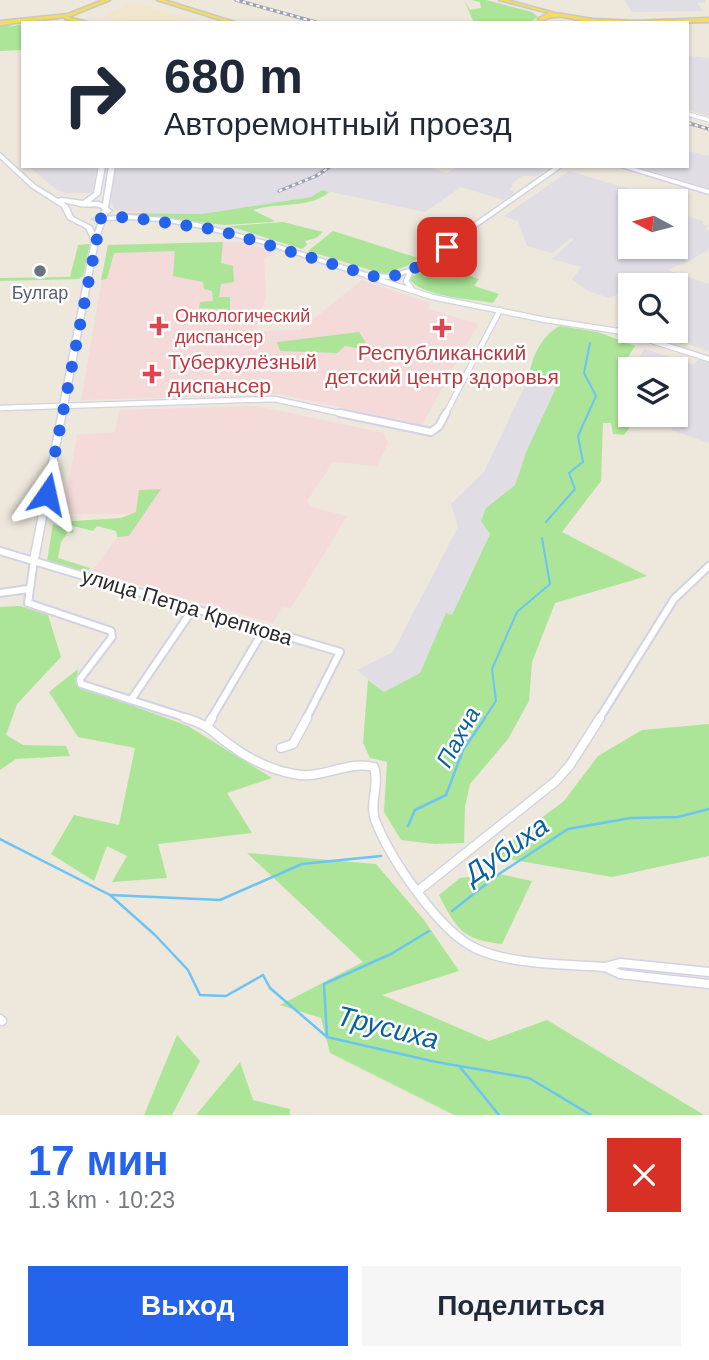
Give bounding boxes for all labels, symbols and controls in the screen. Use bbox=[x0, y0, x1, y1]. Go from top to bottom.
icon: right bbox=[49, 49, 140, 140]
text: 680 m bbox=[164, 49, 303, 103]
text: Авторемонтный проезд bbox=[164, 106, 512, 142]
north arrow bbox=[618, 189, 688, 259]
map controls bbox=[618, 189, 688, 427]
pin bbox=[417, 217, 477, 277]
icon: arrive bbox=[428, 228, 466, 266]
marker: Булгар bbox=[32, 263, 48, 279]
button: search bbox=[618, 273, 688, 343]
place label: Булгар bbox=[12, 283, 68, 303]
place label: Онкологический диспансер bbox=[175, 306, 310, 347]
marker: Онкологический диспансер bbox=[149, 316, 169, 336]
marker: Республиканский детский центр здоровья bbox=[432, 318, 452, 338]
place label: Республиканский детский центр здоровья bbox=[325, 341, 559, 388]
place label: Туберкулёзный диспансер bbox=[168, 350, 317, 397]
button: layers bbox=[618, 357, 688, 427]
marker: Туберкулёзный диспансер bbox=[142, 364, 162, 384]
position arrow bbox=[10, 457, 84, 531]
street label: улица Петра Крепкова bbox=[79, 563, 296, 650]
water label: Пахча bbox=[431, 702, 485, 772]
water label: Дубиха bbox=[456, 809, 554, 891]
water label: Трусиха bbox=[334, 1000, 442, 1055]
text: 17 мин bbox=[28, 1137, 169, 1184]
button: close bbox=[607, 1138, 681, 1212]
text: 1.3 km · 10:23 bbox=[28, 1187, 175, 1213]
button: Выход bbox=[28, 1266, 348, 1346]
button: Поделиться bbox=[362, 1266, 681, 1346]

